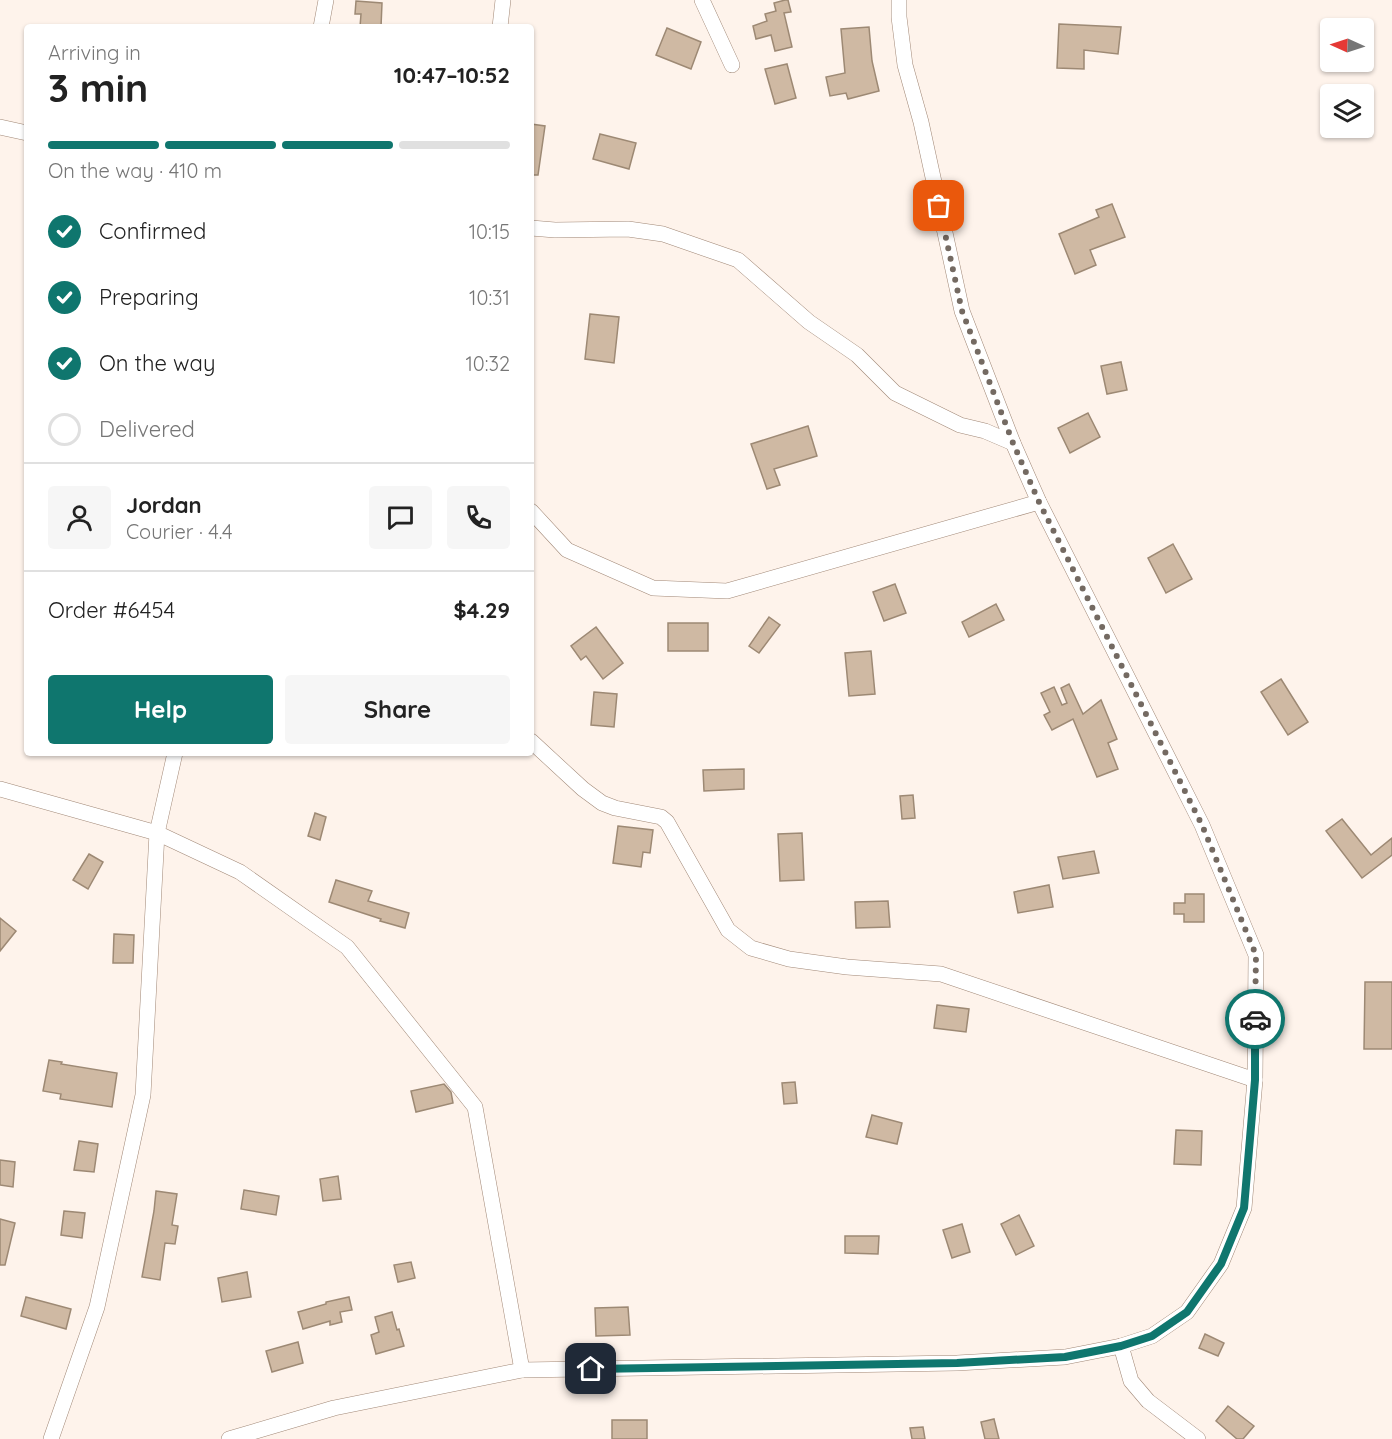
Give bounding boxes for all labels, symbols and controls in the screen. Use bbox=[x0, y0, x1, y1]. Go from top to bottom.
north arrow bbox=[1320, 18, 1374, 72]
map controls bbox=[1320, 18, 1374, 138]
text: Arriving in bbox=[48, 40, 141, 65]
text: 10:47–10:52 bbox=[394, 61, 510, 89]
text: 3 min bbox=[48, 63, 148, 112]
button: layers bbox=[1320, 84, 1374, 138]
text: On the way · 410 m bbox=[48, 158, 222, 183]
pin bbox=[913, 180, 964, 231]
icon: bag bbox=[922, 189, 955, 222]
icon: check bbox=[48, 215, 81, 248]
text: Confirmed bbox=[99, 217, 206, 245]
text: 10:15 bbox=[469, 219, 510, 244]
icon: check bbox=[48, 281, 81, 314]
text: Preparing bbox=[99, 283, 199, 311]
text: 10:31 bbox=[469, 285, 510, 310]
icon: check bbox=[48, 347, 81, 380]
text: On the way bbox=[99, 349, 215, 377]
text: 10:32 bbox=[465, 351, 510, 376]
text: Delivered bbox=[99, 415, 195, 443]
button: person bbox=[48, 486, 111, 549]
button: chat bbox=[369, 486, 432, 549]
button: phone bbox=[447, 486, 510, 549]
text: Jordan bbox=[126, 491, 202, 519]
text: Courier · 4.4 bbox=[126, 519, 232, 544]
text: Order #6454 bbox=[48, 596, 175, 624]
text: $4.29 bbox=[453, 596, 510, 624]
button: Help bbox=[48, 675, 273, 744]
button: Share bbox=[285, 675, 510, 744]
courier bbox=[1225, 989, 1285, 1049]
icon: car bbox=[1239, 1003, 1272, 1036]
pin bbox=[565, 1343, 616, 1394]
icon: home bbox=[574, 1352, 607, 1385]

